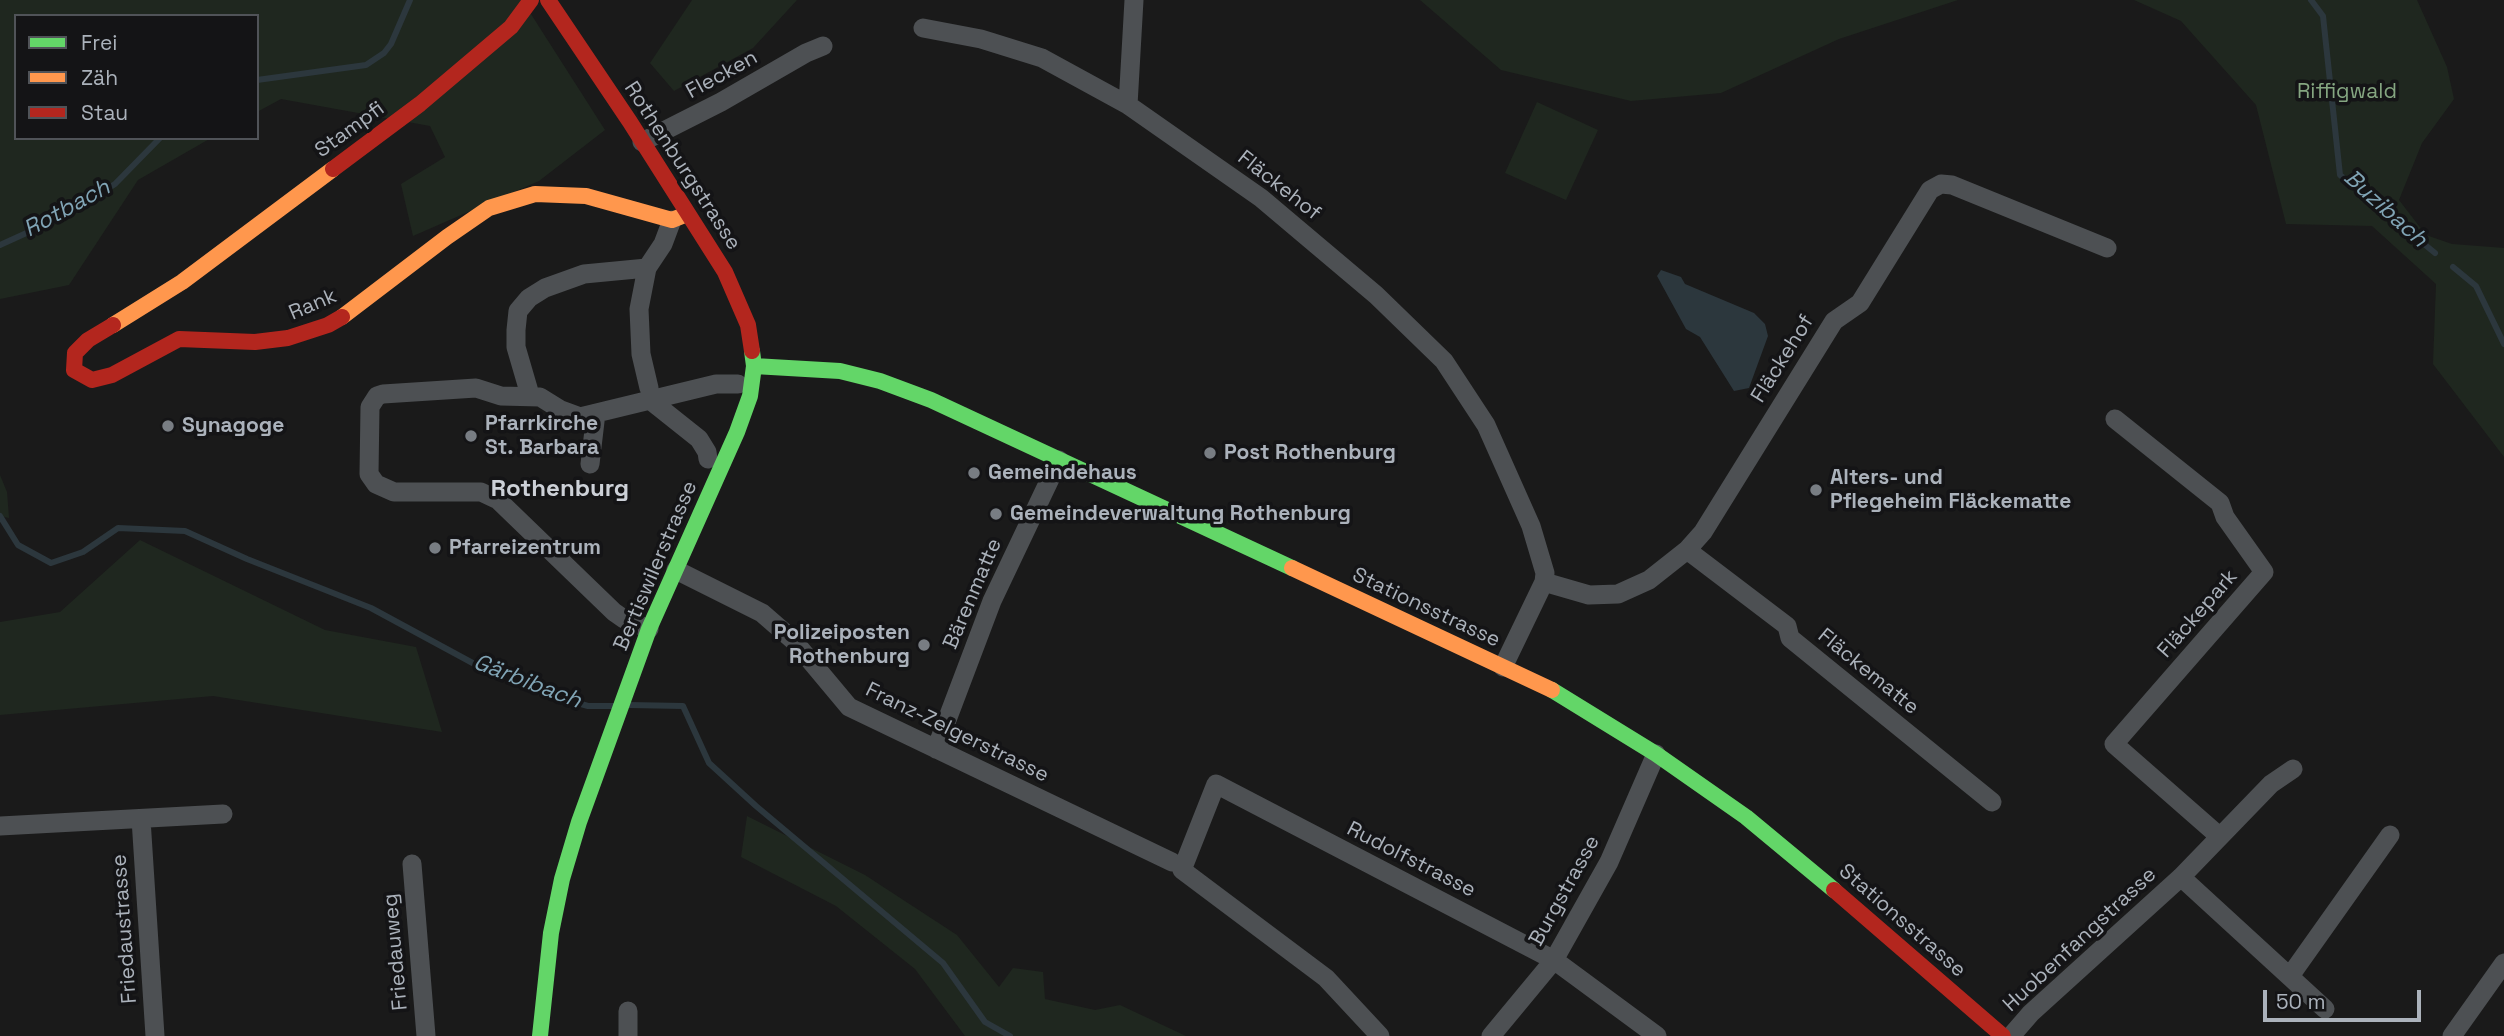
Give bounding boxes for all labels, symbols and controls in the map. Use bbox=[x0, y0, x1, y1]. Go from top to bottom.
legend bbox=[14, 14, 259, 140]
text: Frei bbox=[81, 29, 117, 56]
street label: Flecken bbox=[682, 45, 762, 105]
text: Zäh bbox=[81, 64, 118, 91]
street label: Rothenburgstrasse bbox=[618, 77, 746, 255]
park label: Riffigwald bbox=[2297, 79, 2397, 105]
street label: Stampfi bbox=[310, 96, 390, 164]
text: Stau bbox=[81, 99, 128, 126]
street label: Fläckehof bbox=[1232, 146, 1326, 226]
water label: Buzibach bbox=[2338, 164, 2432, 254]
water label: Rotbach bbox=[19, 174, 115, 244]
street label: Rank bbox=[285, 284, 341, 326]
street label: Fläckehof bbox=[1746, 310, 1820, 408]
place label: Pfarrkirche St. Barbara bbox=[485, 411, 599, 461]
place label: Synagoge bbox=[182, 413, 284, 439]
marker: Synagoge bbox=[160, 418, 176, 434]
marker: Pfarrkirche St. Barbara bbox=[463, 428, 479, 444]
place label: Post Rothenburg bbox=[1224, 440, 1396, 466]
marker: Post Rothenburg bbox=[1202, 445, 1218, 461]
place label: Gemeindehaus bbox=[988, 460, 1137, 486]
marker: Gemeindehaus bbox=[966, 465, 982, 481]
place label: Alters- und Pflegeheim Fläckematte bbox=[1830, 465, 2071, 515]
district label: Rothenburg bbox=[491, 475, 629, 503]
street label: Bertiswilerstrasse bbox=[609, 477, 703, 655]
marker: Alters- und Pflegeheim Fläckematte bbox=[1808, 482, 1824, 498]
place label: Gemeindeverwaltung Rothenburg bbox=[1010, 501, 1351, 527]
marker: Gemeindeverwaltung Rothenburg bbox=[988, 506, 1004, 522]
place label: Pfarreizentrum bbox=[449, 535, 601, 561]
street label: Bärenmatte bbox=[938, 535, 1008, 653]
marker: Pfarreizentrum bbox=[427, 540, 443, 556]
street label: Stationsstrasse bbox=[1348, 563, 1504, 653]
street label: Fläckepark bbox=[2153, 565, 2243, 663]
place label: Polizeiposten Rothenburg bbox=[774, 620, 910, 670]
street label: Fläckematte bbox=[1812, 624, 1924, 720]
marker: Polizeiposten Rothenburg bbox=[916, 637, 932, 653]
water label: Gärbibach bbox=[469, 649, 585, 715]
street label: Franz-Zelgerstrasse bbox=[861, 678, 1053, 788]
street label: Rudolfstrasse bbox=[1342, 817, 1480, 903]
street label: Burgstrasse bbox=[1524, 831, 1606, 951]
street label: Friedaustrasse bbox=[107, 853, 143, 1005]
street label: Stationsstrasse bbox=[1833, 859, 1971, 983]
street label: Huobenfangstrasse bbox=[1998, 862, 2162, 1018]
street label: Friedauweg bbox=[378, 892, 414, 1012]
scale bar bbox=[2266, 976, 2424, 1020]
text: 50 m bbox=[2276, 988, 2326, 1015]

